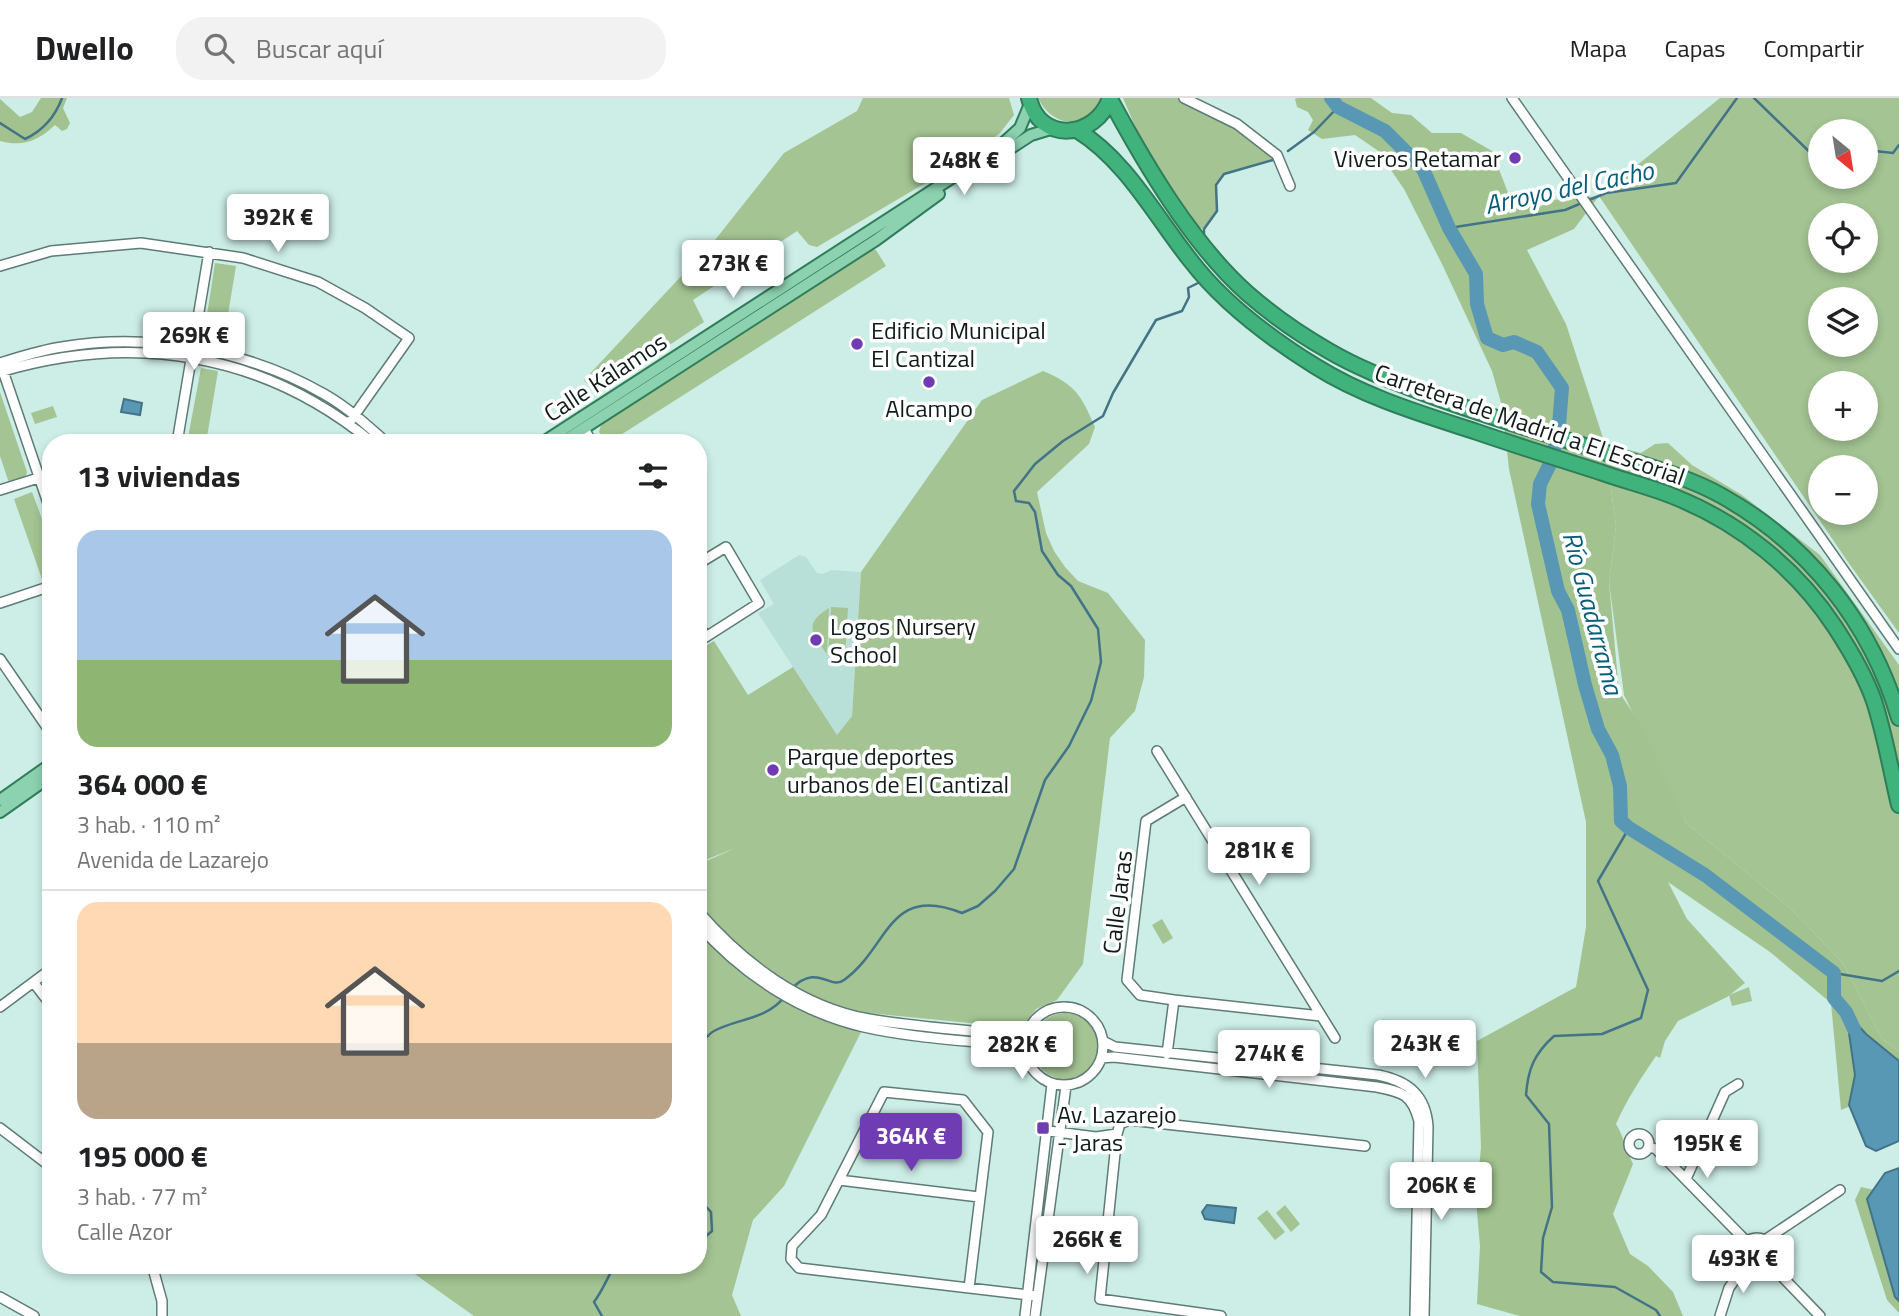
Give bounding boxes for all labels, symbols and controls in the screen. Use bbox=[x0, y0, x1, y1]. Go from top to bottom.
search box bbox=[176, 17, 666, 80]
text: Dwello bbox=[35, 23, 134, 73]
icon: search bbox=[200, 29, 238, 67]
text: Buscar aquí bbox=[256, 29, 383, 68]
text: Mapa bbox=[1570, 30, 1627, 66]
text: Capas bbox=[1665, 30, 1725, 66]
text: Compartir bbox=[1763, 30, 1864, 66]
north arrow bbox=[1808, 119, 1878, 189]
map controls bbox=[1808, 119, 1878, 525]
pin: 248K € bbox=[907, 138, 1021, 197]
place label: Viveros Retamar bbox=[1334, 140, 1501, 176]
text: 248K € bbox=[929, 142, 999, 177]
water label: Arroyo del Cacho bbox=[1481, 150, 1658, 224]
marker: Viveros Retamar bbox=[1507, 150, 1523, 166]
pin: 392K € bbox=[221, 194, 335, 254]
text: 392K € bbox=[243, 199, 313, 234]
button: locate bbox=[1808, 203, 1878, 273]
pin: 273K € bbox=[676, 240, 790, 300]
text: 273K € bbox=[698, 245, 768, 280]
button: layers bbox=[1808, 287, 1878, 357]
place label: Edificio Municipal El Cantizal bbox=[871, 312, 1046, 376]
pin: 269K € bbox=[137, 313, 251, 372]
text: 269K € bbox=[159, 317, 229, 352]
street label: Calle Kálamos bbox=[536, 324, 674, 430]
marker: Edificio Municipal El Cantizal bbox=[849, 336, 865, 352]
street label: Carretera de Madrid a El Escorial bbox=[1370, 354, 1690, 494]
button: + bbox=[1808, 371, 1878, 441]
marker: Alcampo bbox=[921, 374, 937, 390]
place label: Alcampo bbox=[885, 390, 973, 426]
text: 13 viviendas bbox=[77, 453, 240, 499]
button: − bbox=[1808, 455, 1878, 525]
icon: filters bbox=[634, 457, 672, 495]
water label: Río Guadarrama bbox=[1552, 527, 1634, 701]
icon: home bbox=[312, 576, 438, 702]
place label: Logos Nursery School bbox=[830, 608, 976, 672]
marker: Logos Nursery School bbox=[808, 632, 824, 648]
place label: Parque deportes urbanos de El Cantizal bbox=[787, 738, 1009, 802]
text: 364 000 € bbox=[77, 761, 208, 807]
marker: Parque deportes urbanos de El Cantizal bbox=[765, 762, 781, 778]
text: 3 hab. · 110 m² bbox=[77, 807, 220, 842]
pin: 281K € bbox=[1202, 828, 1316, 887]
text: 281K € bbox=[1224, 832, 1294, 867]
text: Avenida de Lazarejo bbox=[77, 842, 269, 877]
street label: Calle Jaras bbox=[1093, 848, 1141, 956]
icon: home bbox=[312, 948, 438, 1074]
pin: 243K € bbox=[1368, 1020, 1482, 1080]
pin: 282K € bbox=[965, 1021, 1079, 1081]
text: 243K € bbox=[1390, 1025, 1460, 1060]
text: 282K € bbox=[987, 1026, 1057, 1061]
pin: 274K € bbox=[1212, 1030, 1326, 1090]
text: 274K € bbox=[1234, 1035, 1304, 1070]
place label: Av. Lazarejo - Jaras bbox=[1057, 1096, 1177, 1160]
pin: 364K € bbox=[854, 1114, 968, 1173]
text: 364K € bbox=[876, 1118, 946, 1153]
marker: Av. Lazarejo - Jaras bbox=[1035, 1120, 1051, 1136]
pin: 195K € bbox=[1650, 1121, 1764, 1180]
text: 195K € bbox=[1672, 1125, 1742, 1160]
text: 195 000 € bbox=[77, 1133, 208, 1179]
pin: 206K € bbox=[1384, 1162, 1498, 1222]
text: 206K € bbox=[1406, 1167, 1476, 1202]
text: 3 hab. · 77 m² bbox=[77, 1179, 207, 1214]
text: Calle Azor bbox=[77, 1214, 173, 1249]
pin: 266K € bbox=[1030, 1216, 1144, 1276]
text: 266K € bbox=[1052, 1221, 1122, 1256]
pin: 493K € bbox=[1686, 1236, 1800, 1295]
text: 493K € bbox=[1708, 1240, 1778, 1275]

